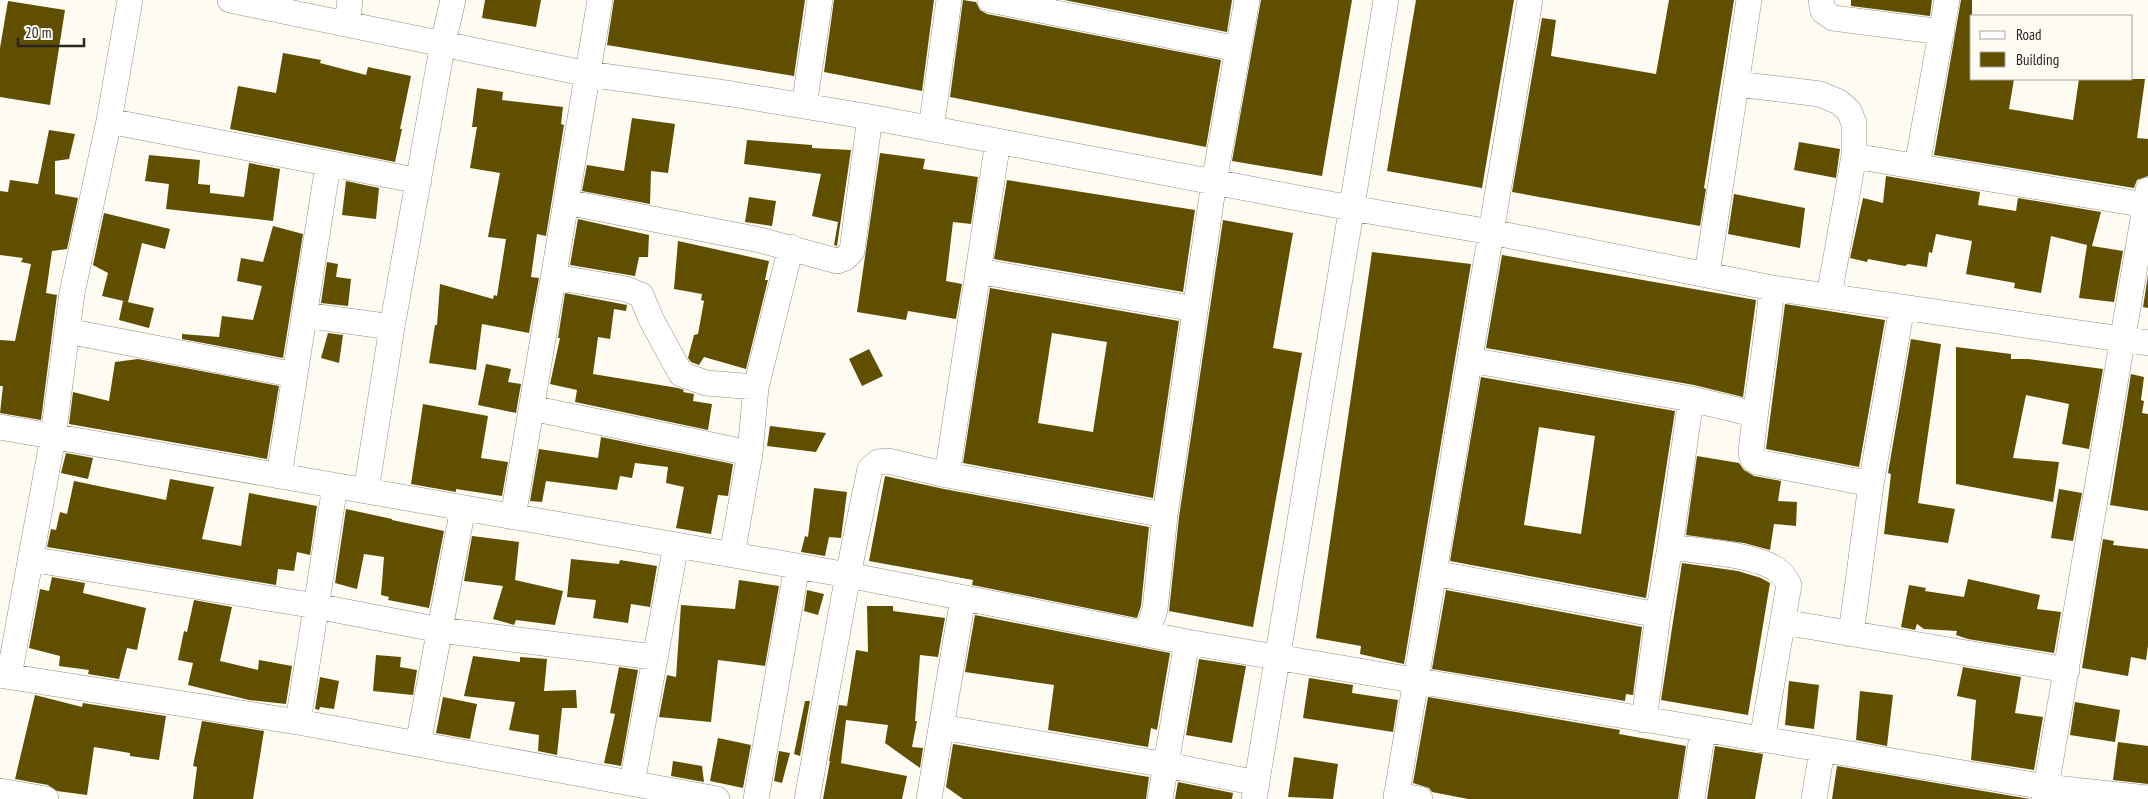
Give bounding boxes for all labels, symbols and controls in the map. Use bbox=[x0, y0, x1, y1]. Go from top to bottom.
scale bar bbox=[18, 15, 84, 47]
legend bbox=[1970, 15, 2133, 80]
text: 20 m bbox=[25, 23, 51, 42]
text: Road bbox=[2016, 25, 2042, 44]
text: Building bbox=[2016, 50, 2059, 69]

